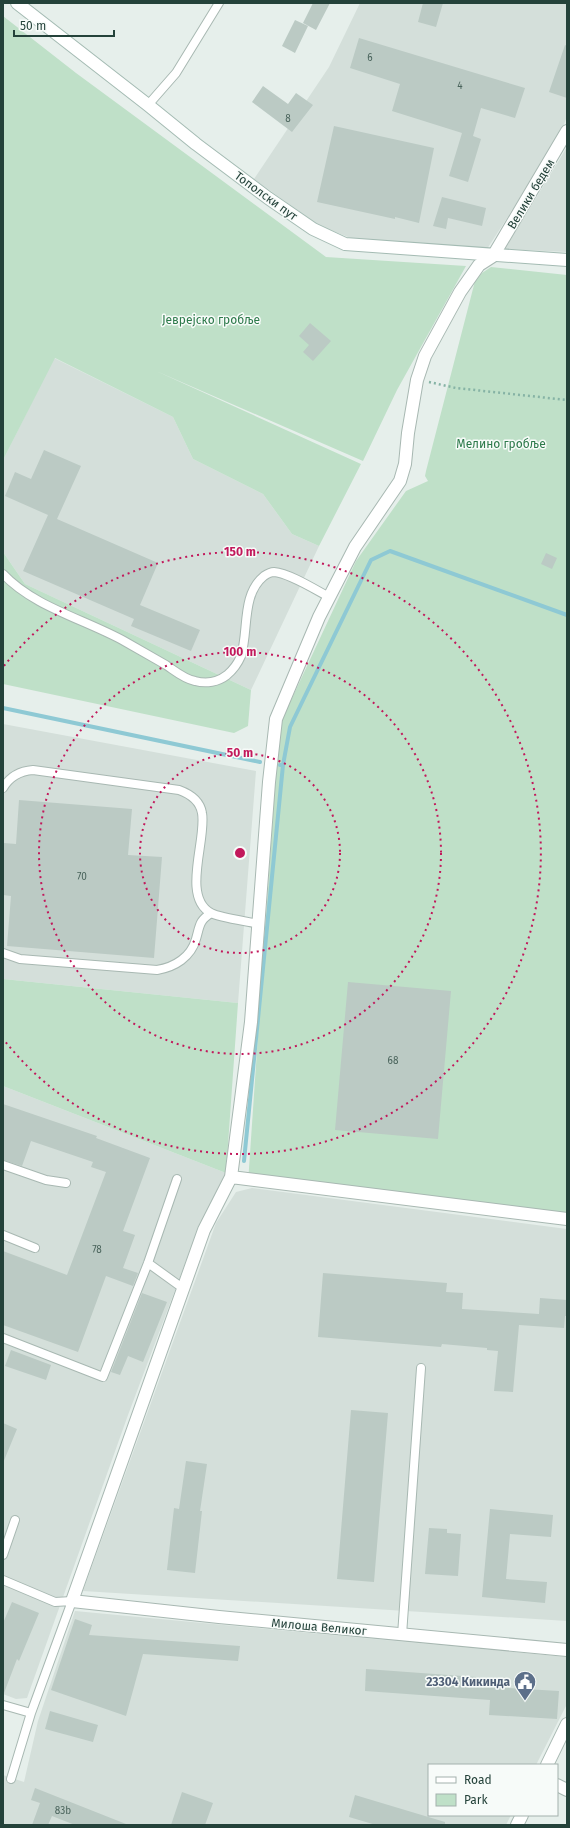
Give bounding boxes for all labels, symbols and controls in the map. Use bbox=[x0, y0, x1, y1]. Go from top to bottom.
scale bar bbox=[14, 12, 114, 38]
text: 50 m bbox=[20, 19, 46, 33]
house number: 6 bbox=[367, 52, 373, 64]
house number: 4 bbox=[457, 80, 463, 92]
house number: 8 bbox=[285, 113, 291, 125]
street label: Велики бедем bbox=[505, 157, 557, 231]
street label: Тополски пут bbox=[232, 169, 301, 224]
park label: Јеврејско гробље bbox=[162, 313, 260, 327]
park label: Мелино гробље bbox=[456, 437, 546, 451]
text: 150 m bbox=[224, 545, 256, 559]
text: 100 m bbox=[224, 645, 256, 659]
text: 50 m bbox=[227, 746, 253, 760]
centre of rings bbox=[233, 846, 247, 860]
house number: 70 bbox=[77, 871, 87, 883]
house number: 68 bbox=[388, 1055, 399, 1067]
house number: 78 bbox=[92, 1244, 102, 1256]
street label: Милоша Великог bbox=[271, 1616, 368, 1638]
public building icon: 23304 Кикинда bbox=[512, 1669, 538, 1702]
place label: 23304 Кикинда bbox=[426, 1675, 510, 1689]
legend bbox=[428, 1764, 558, 1816]
text: Road bbox=[464, 1773, 492, 1787]
text: Park bbox=[464, 1793, 488, 1807]
house number: 83b bbox=[55, 1805, 71, 1817]

